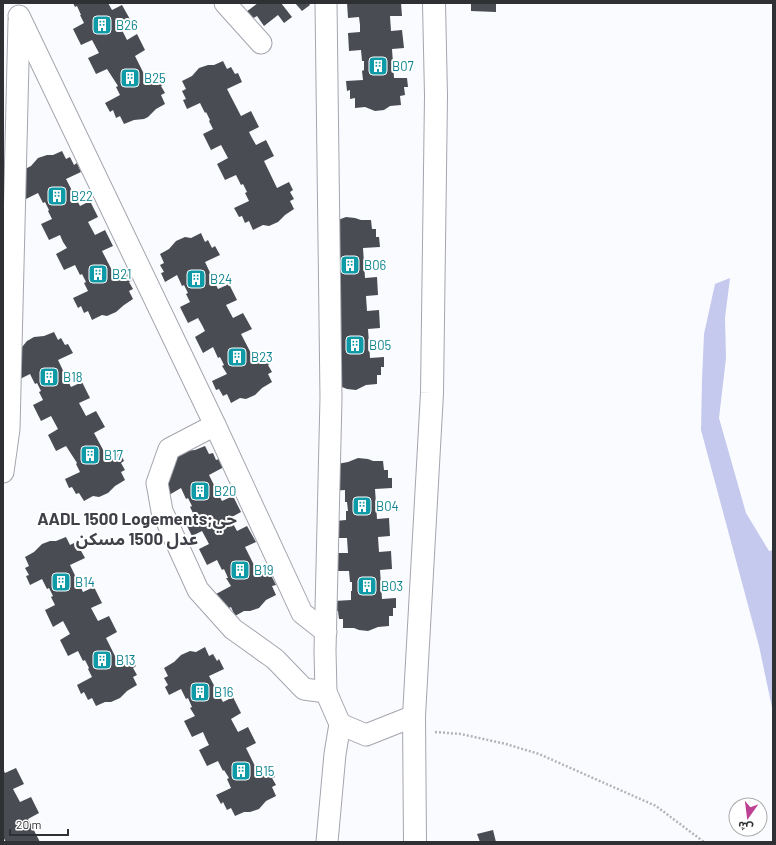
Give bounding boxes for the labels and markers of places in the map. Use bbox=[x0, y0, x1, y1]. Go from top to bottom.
building icon: B26 bbox=[91, 14, 113, 36]
place label: B26 bbox=[116, 17, 138, 33]
building icon: B07 bbox=[367, 55, 389, 77]
place label: B07 bbox=[392, 58, 414, 74]
building icon: B25 bbox=[119, 67, 141, 89]
place label: B25 bbox=[144, 70, 166, 86]
building icon: B22 bbox=[46, 185, 68, 207]
place label: B22 bbox=[71, 188, 93, 204]
building icon: B06 bbox=[339, 254, 361, 276]
place label: B06 bbox=[364, 257, 386, 273]
building icon: B21 bbox=[87, 263, 109, 285]
place label: B21 bbox=[112, 266, 132, 282]
building icon: B24 bbox=[185, 268, 207, 290]
place label: B24 bbox=[210, 271, 232, 287]
building icon: B05 bbox=[344, 334, 366, 356]
place label: B05 bbox=[369, 337, 391, 353]
building icon: B23 bbox=[226, 346, 248, 368]
place label: B23 bbox=[251, 349, 273, 365]
building icon: B18 bbox=[38, 366, 60, 388]
place label: B18 bbox=[63, 369, 82, 385]
building icon: B17 bbox=[79, 444, 101, 466]
place label: B17 bbox=[104, 447, 123, 463]
building icon: B20 bbox=[189, 480, 211, 502]
place label: B20 bbox=[214, 483, 236, 499]
building icon: B04 bbox=[351, 495, 373, 517]
place label: B04 bbox=[376, 498, 399, 514]
building icon: B19 bbox=[229, 559, 251, 581]
place label: B19 bbox=[254, 562, 273, 578]
building icon: B14 bbox=[50, 571, 72, 593]
place label: B14 bbox=[75, 574, 95, 590]
building icon: B03 bbox=[356, 575, 378, 597]
place label: B03 bbox=[381, 578, 403, 594]
building icon: B13 bbox=[91, 649, 113, 671]
place label: B13 bbox=[116, 652, 135, 668]
building icon: B16 bbox=[189, 681, 211, 703]
place label: B16 bbox=[214, 684, 234, 700]
building icon: B15 bbox=[230, 760, 252, 782]
place label: B15 bbox=[255, 763, 275, 779]

